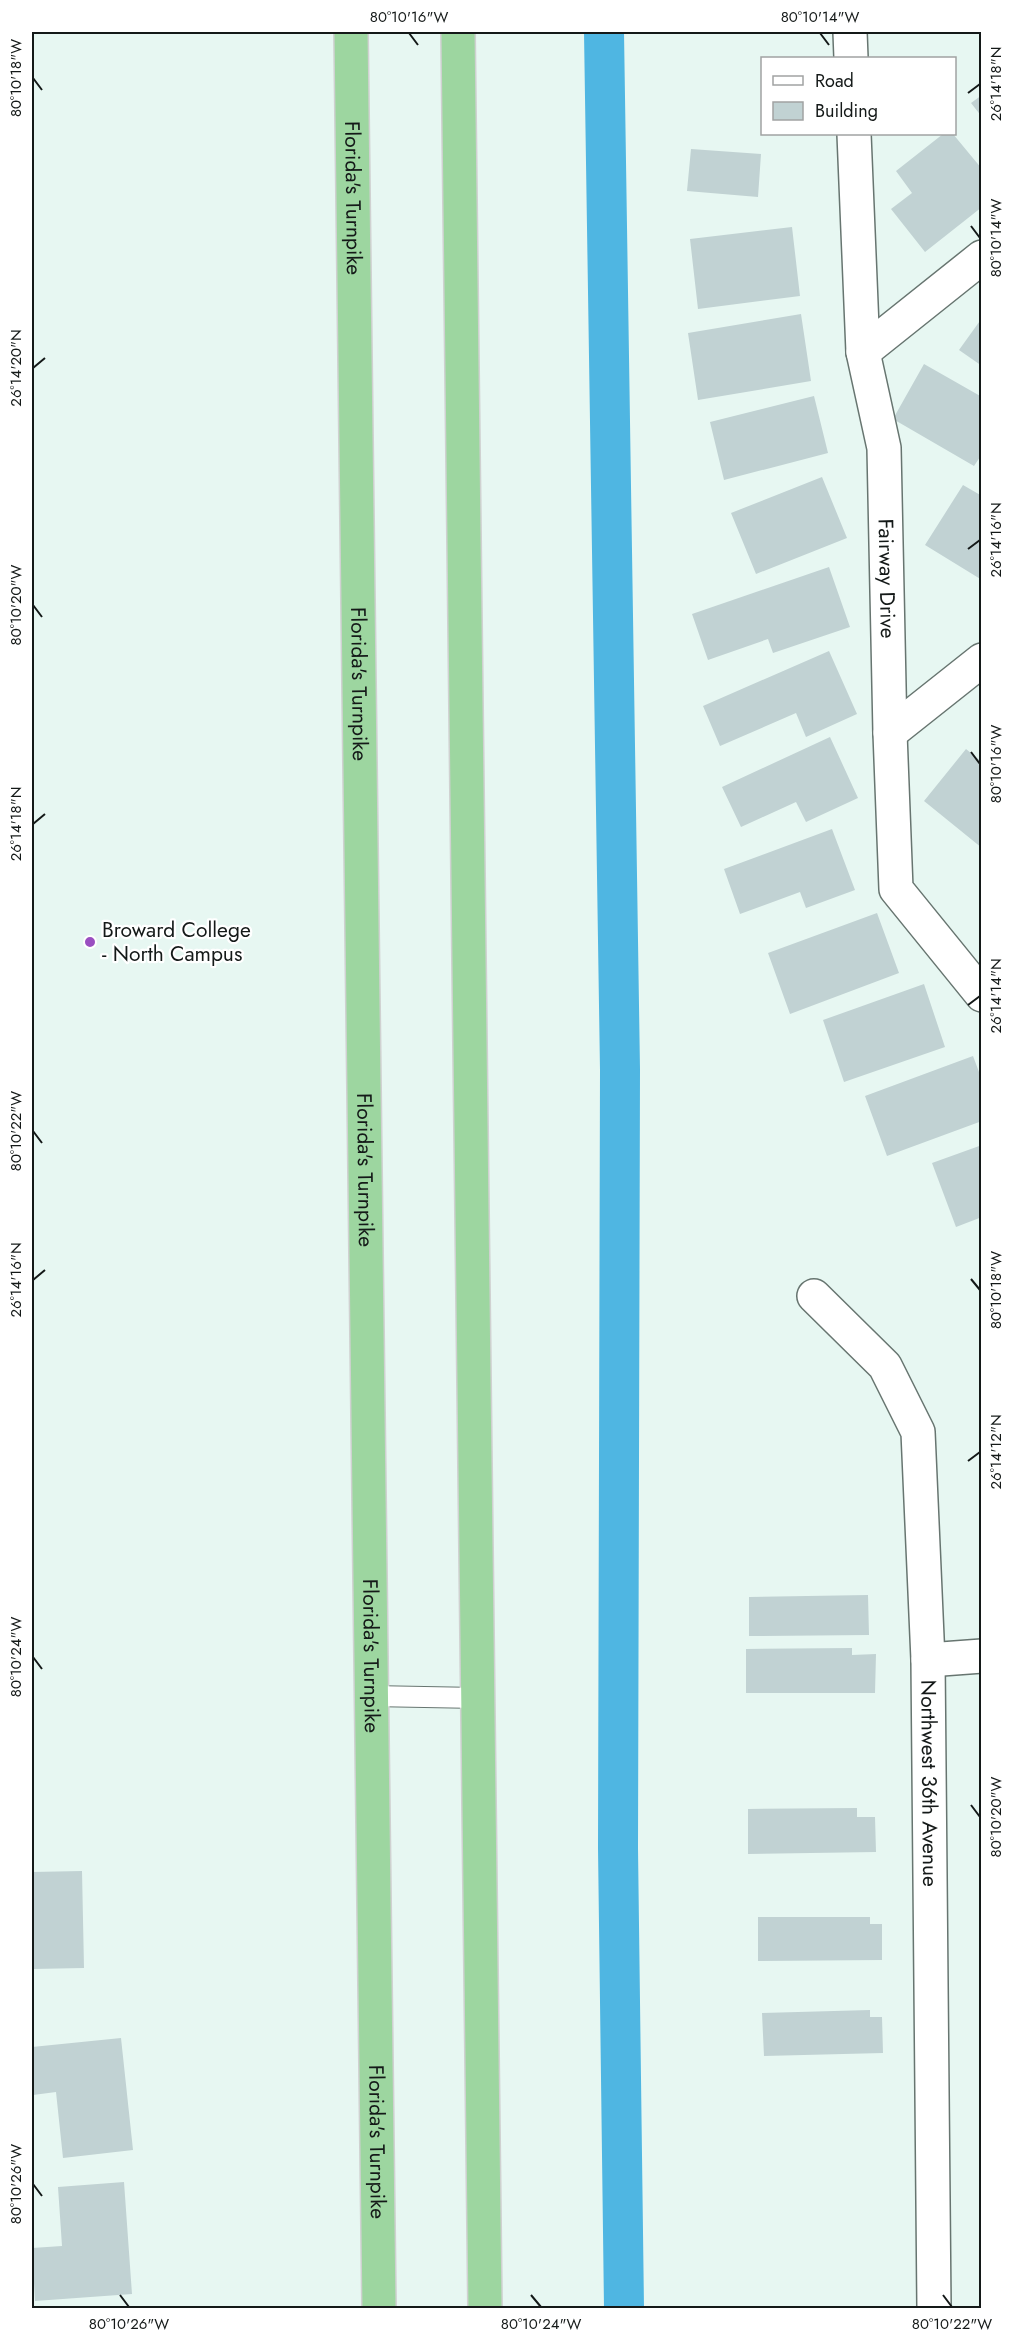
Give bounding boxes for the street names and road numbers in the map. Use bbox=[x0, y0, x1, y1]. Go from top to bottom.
street label: Florida's Turnpike bbox=[337, 121, 369, 275]
street label: Fairway Drive bbox=[870, 518, 903, 639]
street label: Florida's Turnpike bbox=[343, 607, 375, 761]
street label: Florida's Turnpike bbox=[349, 1093, 381, 1247]
street label: Florida's Turnpike bbox=[355, 1579, 387, 1733]
street label: Northwest 36th Avenue bbox=[913, 1680, 945, 1887]
street label: Florida's Turnpike bbox=[361, 2065, 393, 2219]

